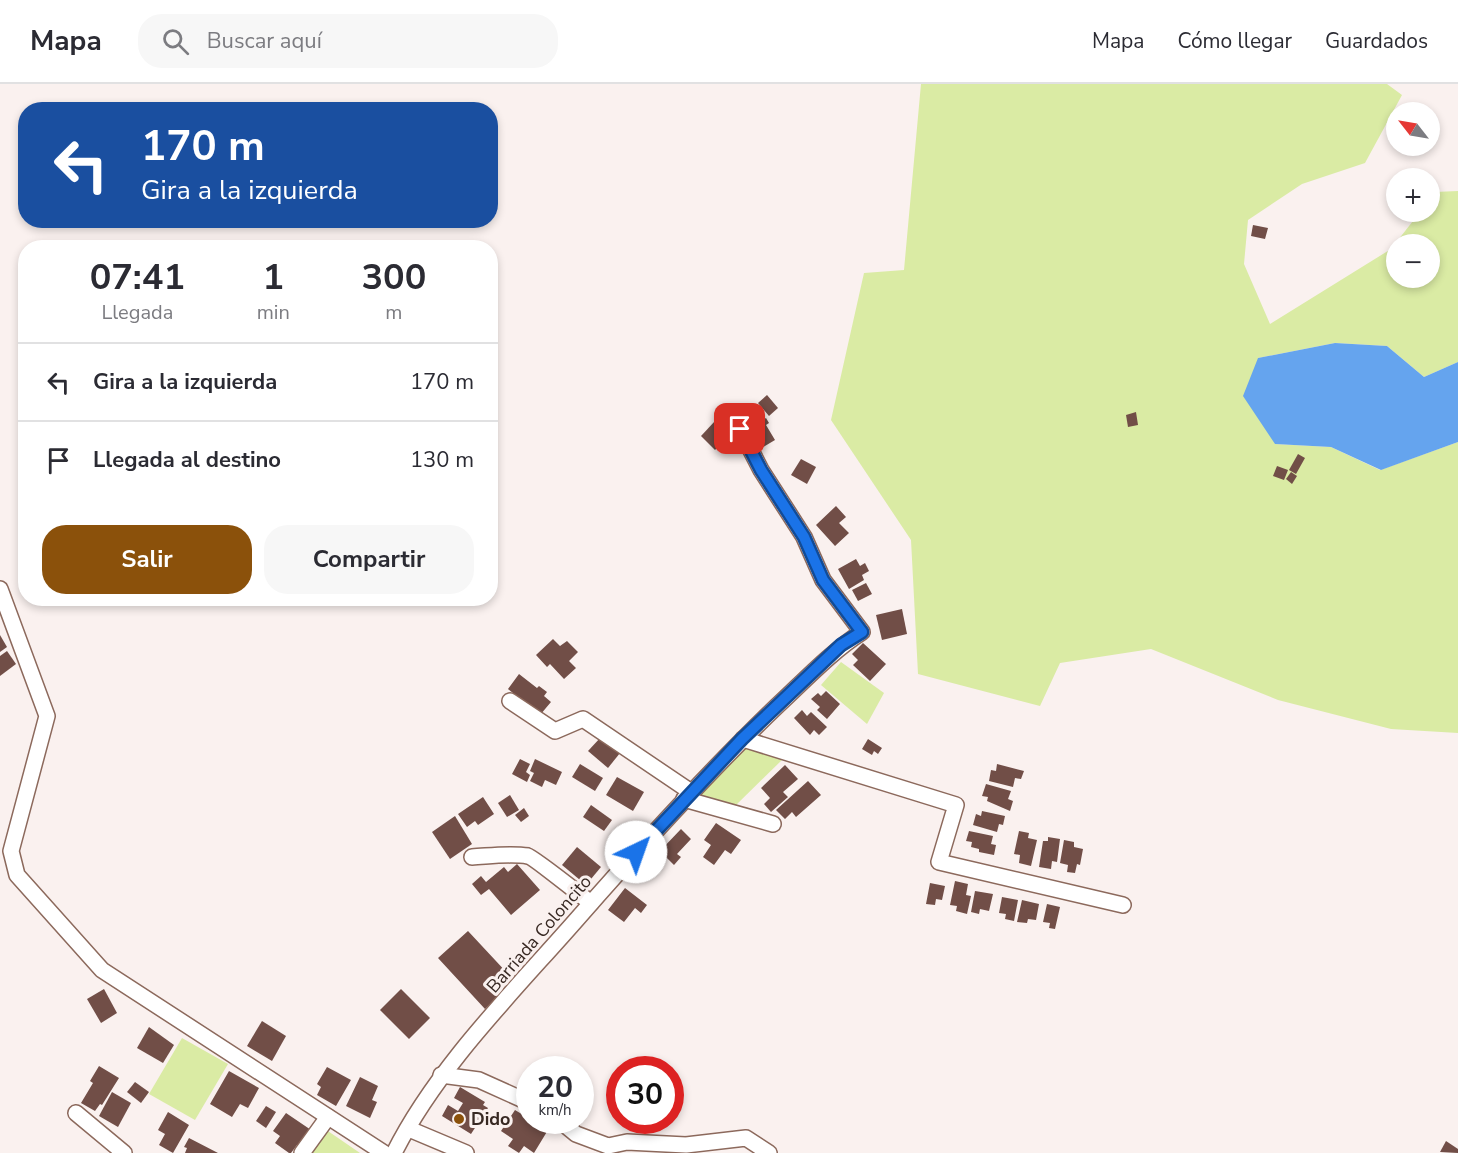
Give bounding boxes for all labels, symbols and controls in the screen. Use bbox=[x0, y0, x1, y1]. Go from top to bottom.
search box bbox=[138, 14, 558, 68]
text: Mapa bbox=[30, 22, 102, 60]
icon: search bbox=[159, 25, 192, 58]
text: Buscar aquí bbox=[207, 26, 322, 56]
text: Mapa bbox=[1092, 27, 1144, 55]
text: Cómo llegar bbox=[1177, 27, 1292, 55]
text: Guardados bbox=[1325, 27, 1428, 55]
north arrow bbox=[1386, 102, 1440, 156]
map controls bbox=[1386, 102, 1440, 288]
text: 170 m bbox=[141, 118, 265, 175]
icon: left bbox=[42, 126, 120, 204]
button: + bbox=[1386, 168, 1440, 222]
text: Gira a la izquierda bbox=[141, 172, 358, 209]
button: − bbox=[1386, 234, 1440, 288]
text: 07:41 bbox=[90, 253, 185, 302]
text: 1 bbox=[262, 253, 284, 302]
text: 300 bbox=[361, 253, 426, 302]
text: Llegada bbox=[101, 299, 173, 326]
text: min bbox=[257, 299, 290, 326]
text: m bbox=[385, 299, 402, 326]
icon: left bbox=[42, 366, 75, 399]
text: Gira a la izquierda bbox=[93, 367, 277, 397]
text: 170 m bbox=[410, 367, 474, 397]
pin bbox=[714, 403, 765, 454]
icon: arrive bbox=[723, 412, 756, 445]
icon: arrive bbox=[42, 444, 75, 477]
text: Llegada al destino bbox=[93, 445, 281, 475]
text: 130 m bbox=[410, 445, 474, 475]
button: Salir bbox=[42, 525, 252, 594]
button: Compartir bbox=[264, 525, 474, 594]
position arrow bbox=[604, 820, 668, 884]
street label: Barriada Coloncito bbox=[481, 870, 597, 998]
speed limit sign: 30 bbox=[606, 1056, 684, 1134]
text: 20 bbox=[537, 1067, 573, 1108]
text: km/h bbox=[538, 1100, 572, 1120]
place label: Dido bbox=[471, 1107, 510, 1131]
marker: Dido bbox=[452, 1112, 466, 1126]

